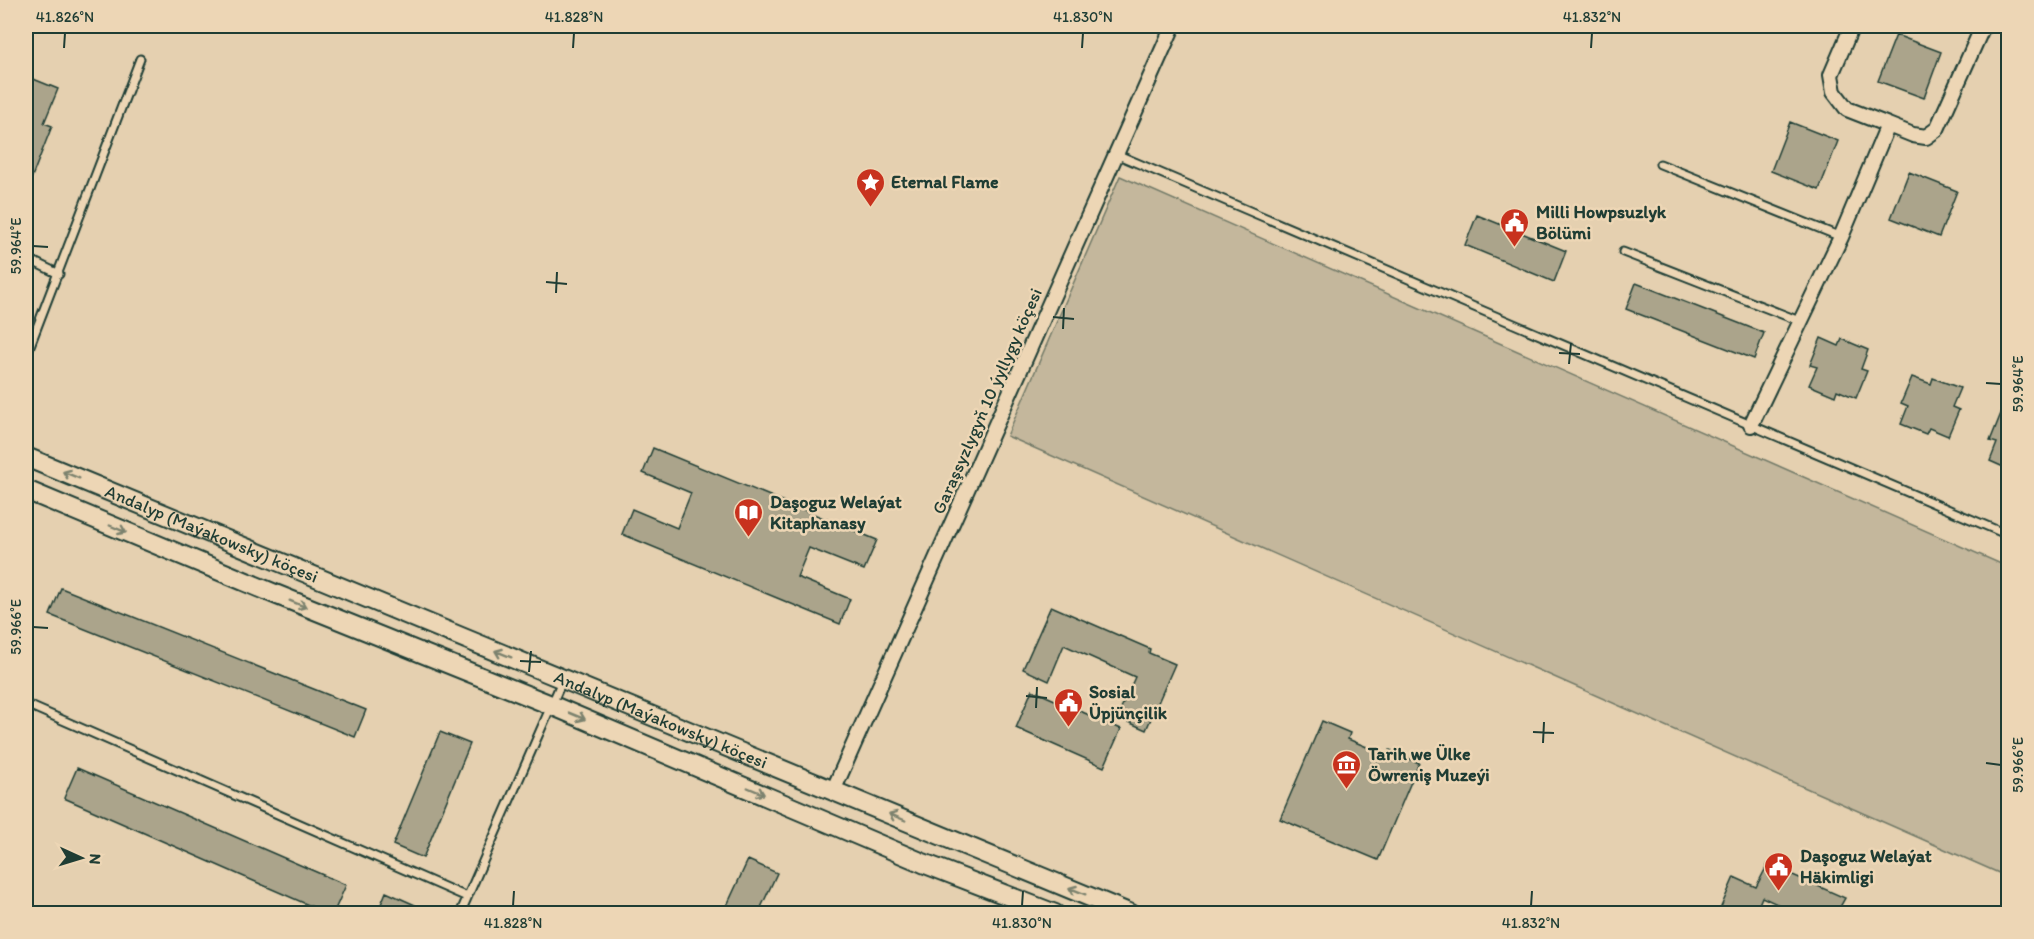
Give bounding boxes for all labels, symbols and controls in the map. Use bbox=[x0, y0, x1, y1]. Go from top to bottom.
text: 41.826°N bbox=[36, 8, 94, 26]
text: 41.828°N bbox=[545, 8, 603, 26]
text: 41.830°N bbox=[1053, 8, 1113, 26]
text: 41.832°N bbox=[1563, 8, 1621, 26]
place icon: Eternal Flame bbox=[854, 166, 886, 208]
place label: Eternal Flame bbox=[891, 171, 999, 193]
place label: Milli Howpsuzlyk Bölümi bbox=[1536, 201, 1667, 244]
public building icon: Milli Howpsuzlyk Bölümi bbox=[1499, 206, 1531, 248]
text: 59.964°E bbox=[7, 218, 25, 274]
street label: Garaşsyzlygyň 10 ýyllygy köçesi bbox=[927, 285, 1047, 517]
text: 59.964°E bbox=[2009, 356, 2027, 412]
one-way arrow bbox=[62, 469, 80, 480]
street label: Andalyp (Maýakowsky) köçesi bbox=[102, 480, 322, 588]
place label: Daşoguz Welaýat Kitaphanasy bbox=[770, 491, 902, 534]
library icon: Daşoguz Welaýat Kitaphanasy bbox=[733, 496, 765, 538]
one-way arrow bbox=[109, 524, 127, 535]
text: 59.966°E bbox=[7, 599, 25, 655]
one-way arrow bbox=[289, 599, 307, 610]
one-way arrow bbox=[495, 648, 513, 659]
street label: Andalyp (Maýakowsky) köçesi bbox=[551, 666, 771, 773]
place label: Sosial Üpjünçilik bbox=[1089, 681, 1168, 724]
public building icon: Sosial Üpjünçilik bbox=[1052, 686, 1084, 728]
one-way arrow bbox=[567, 711, 585, 722]
text: 59.966°E bbox=[2009, 737, 2027, 793]
place label: Tarih we Ülke Öwreniş Muzeýi bbox=[1367, 743, 1490, 786]
museum icon: Tarih we Ülke Öwreniş Muzeýi bbox=[1331, 748, 1363, 790]
one-way arrow bbox=[747, 786, 765, 798]
one-way arrow bbox=[888, 811, 906, 823]
north arrow bbox=[51, 828, 111, 888]
place label: Daşoguz Welaýat Häkimligi bbox=[1800, 845, 1932, 888]
public building icon: Daşoguz Welaýat Häkimligi bbox=[1763, 850, 1795, 892]
text: N bbox=[86, 853, 105, 865]
one-way arrow bbox=[1068, 885, 1087, 896]
text: 41.828°N bbox=[484, 914, 542, 932]
text: 41.830°N bbox=[992, 914, 1052, 932]
text: 41.832°N bbox=[1502, 914, 1560, 932]

